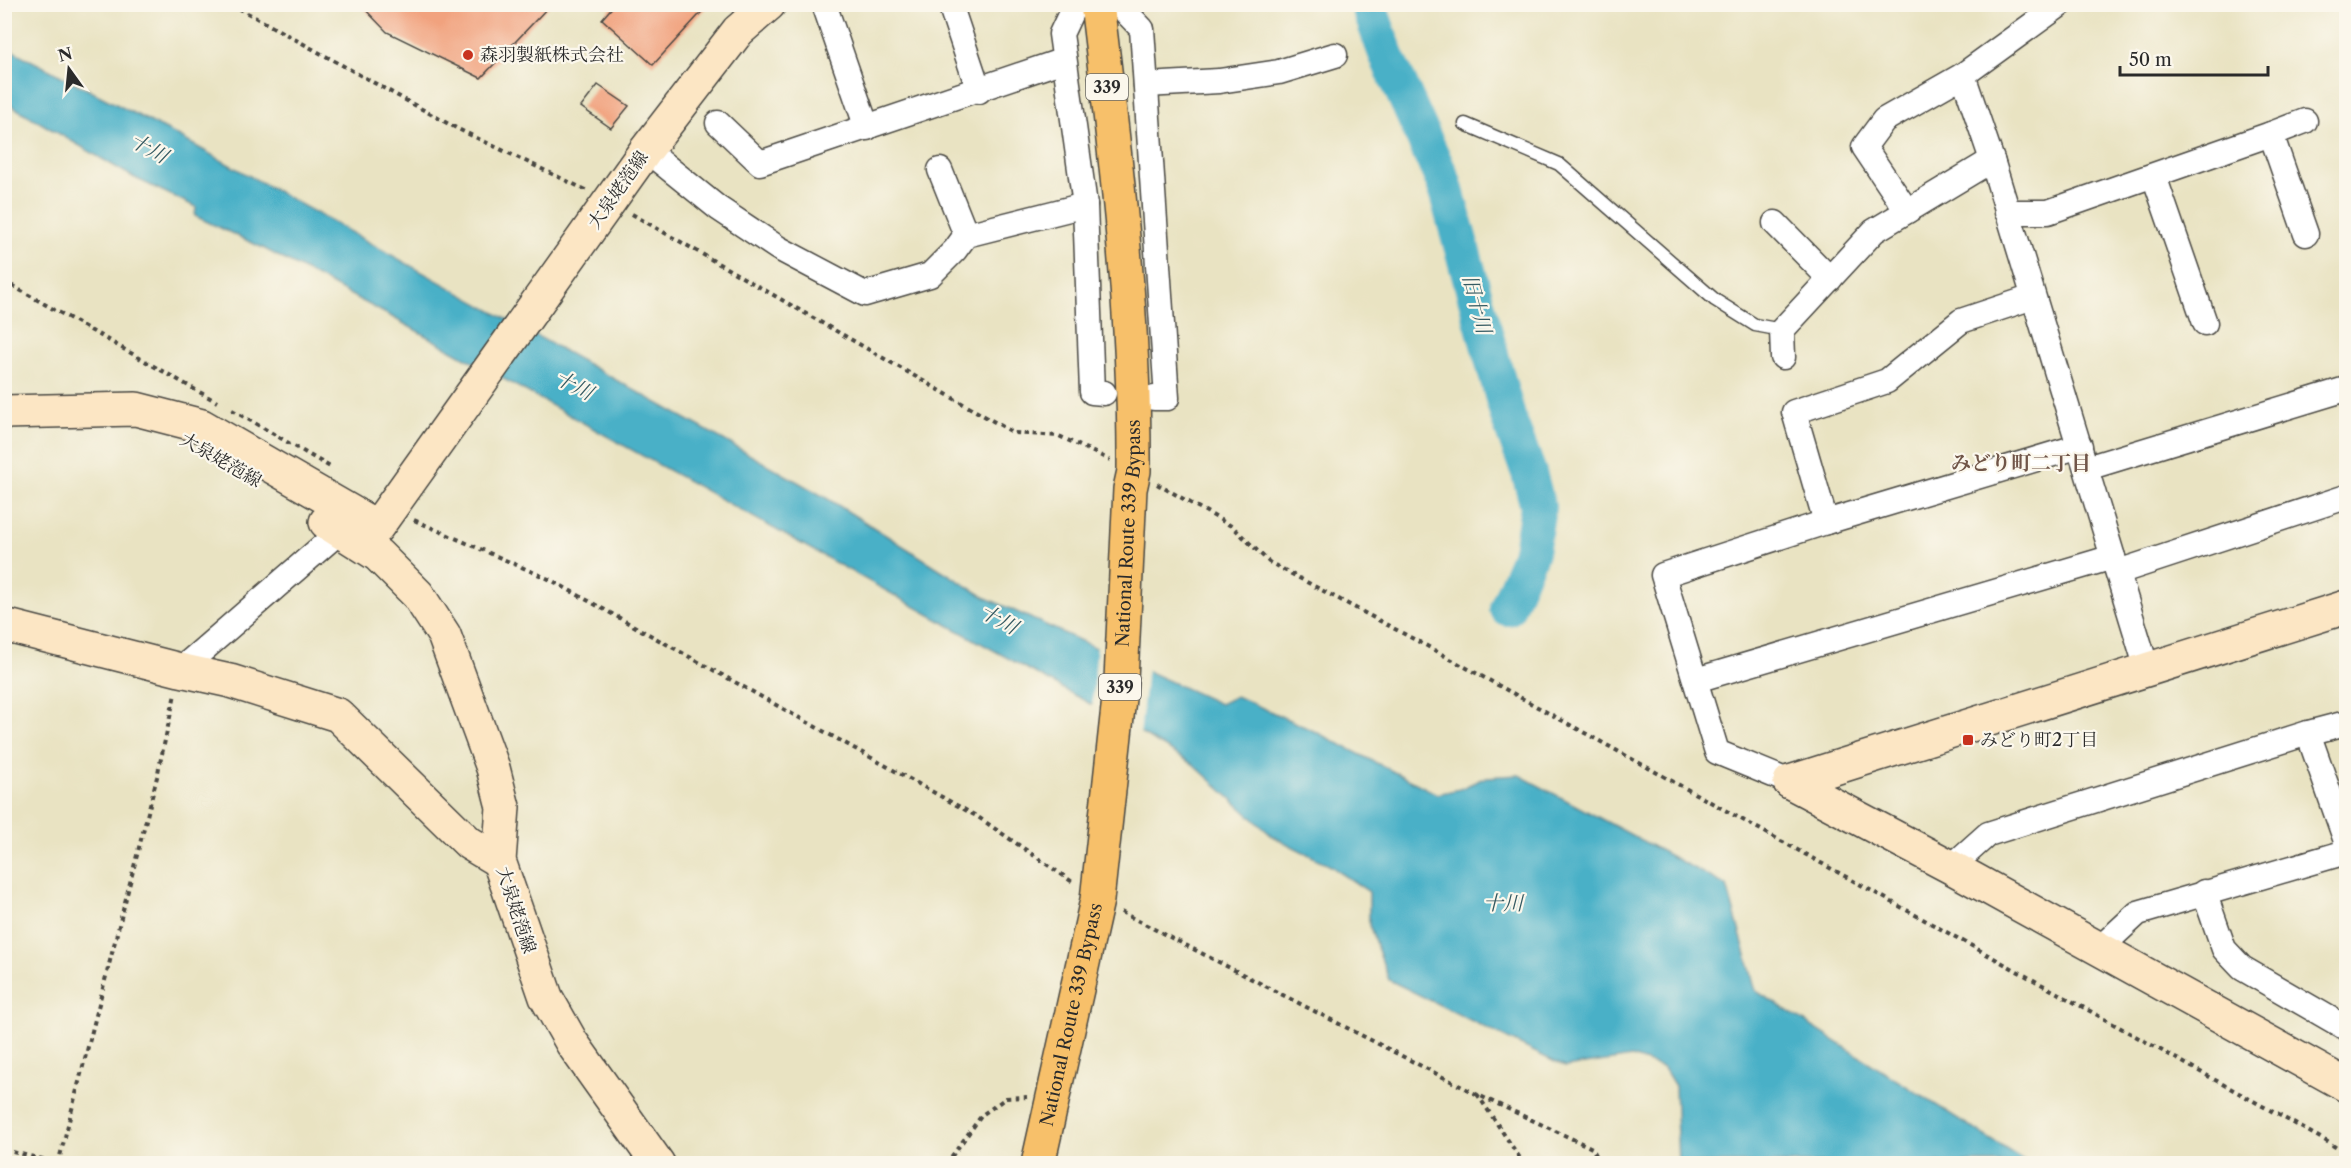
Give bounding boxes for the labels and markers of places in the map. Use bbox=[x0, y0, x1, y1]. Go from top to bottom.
place label: 森羽製紙株式会社 bbox=[480, 44, 624, 66]
marker: 森羽製紙株式会社 bbox=[461, 48, 475, 62]
place label: みどり町2丁目 bbox=[1980, 729, 2098, 751]
marker: みどり町2丁目 bbox=[1961, 733, 1975, 747]

